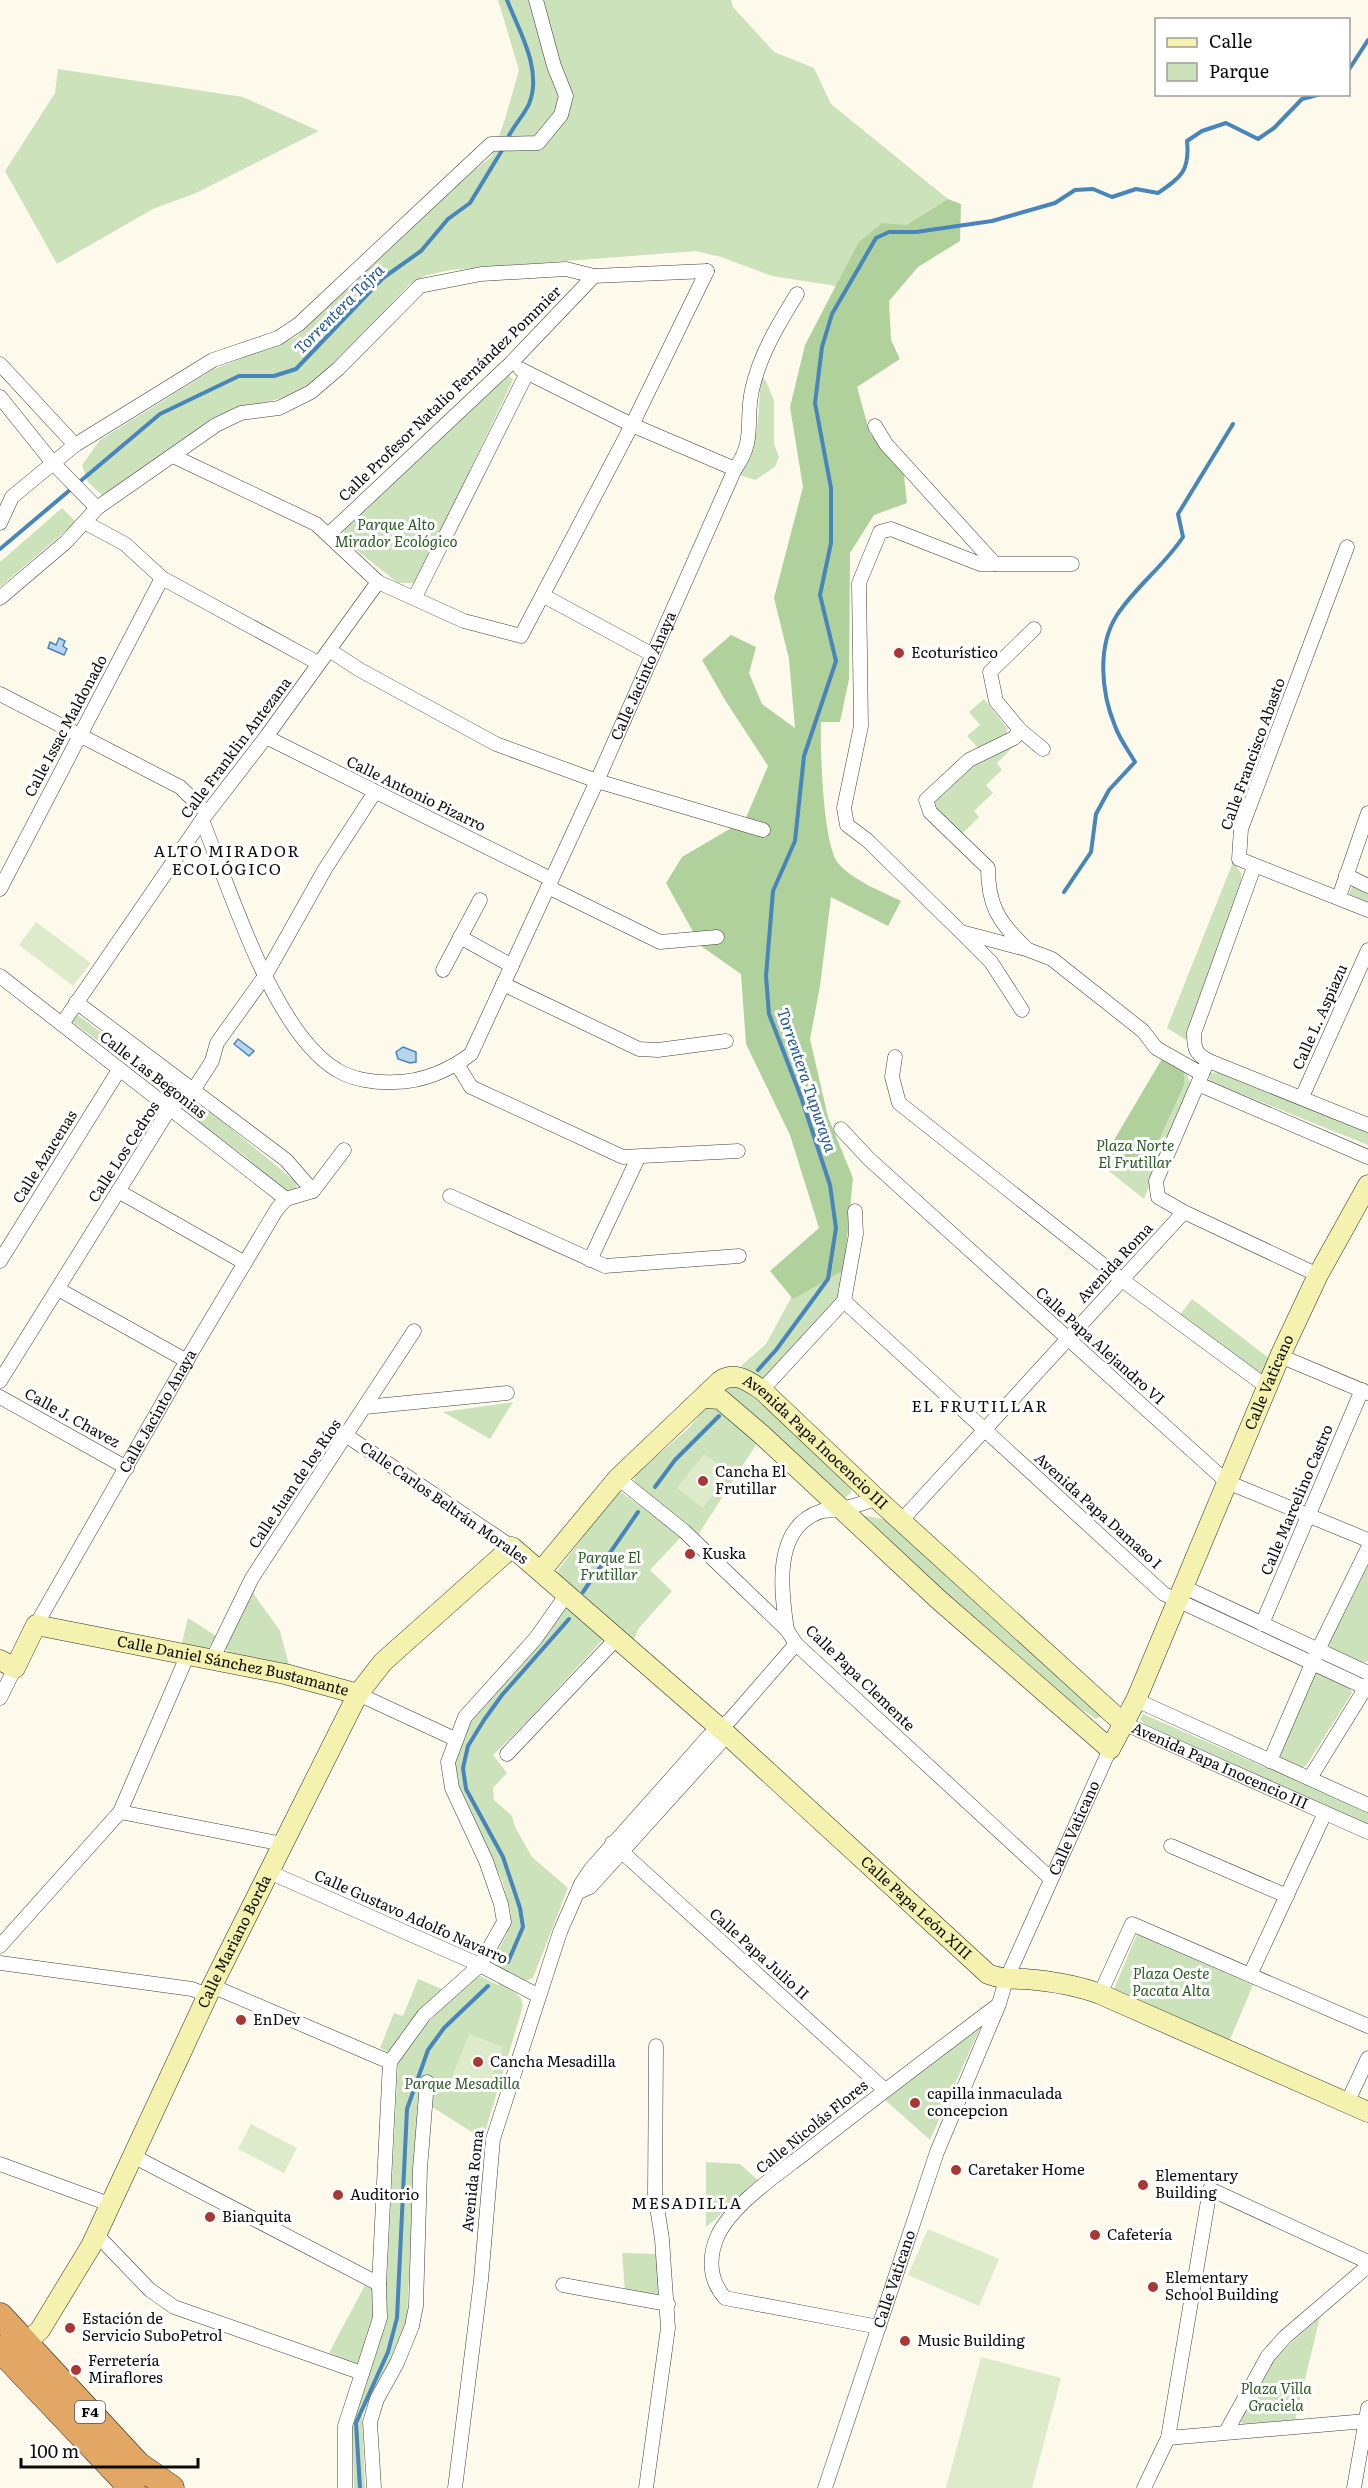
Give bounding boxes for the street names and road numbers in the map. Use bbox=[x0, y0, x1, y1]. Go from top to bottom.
street label: Calle Profesor Natalio Fernández Pommier bbox=[332, 280, 566, 506]
street label: Calle Jacinto Anaya bbox=[603, 606, 681, 744]
street label: Calle Issac Maldonado bbox=[17, 650, 112, 801]
street label: Calle Franklin Antezana bbox=[174, 671, 296, 823]
street label: Calle Francisco Abasto bbox=[1213, 674, 1290, 833]
street label: Calle Antonio Pizarro bbox=[343, 749, 491, 837]
street label: Calle L. Aspiazu bbox=[1285, 959, 1352, 1073]
street label: Calle Las Begonias bbox=[95, 1025, 213, 1123]
street label: Calle Los Cedros bbox=[81, 1096, 164, 1206]
street label: Calle Azucenas bbox=[6, 1105, 82, 1208]
street label: Avenida Roma bbox=[1070, 1216, 1158, 1307]
street label: Calle Papa Alejandro VI bbox=[1031, 1280, 1171, 1409]
street label: Calle Vaticano bbox=[1237, 1330, 1299, 1433]
street label: Calle Jacinto Anaya bbox=[112, 1344, 202, 1477]
street label: Avenida Papa Inocencio III bbox=[739, 1368, 894, 1514]
street label: Calle J. Chavez bbox=[21, 1381, 125, 1452]
street label: Calle Juan de los Ríos bbox=[242, 1414, 346, 1552]
street label: Calle Marcelino Castro bbox=[1253, 1420, 1338, 1578]
street label: Calle Carlos Beltrán Morales bbox=[356, 1435, 534, 1569]
street label: Avenida Papa Damaso I bbox=[1030, 1446, 1168, 1574]
street label: Calle Papa Clemente bbox=[801, 1618, 921, 1736]
street label: Calle Daniel Sánchez Bustamante bbox=[115, 1628, 352, 1701]
street label: Avenida Papa Inocencio III bbox=[1129, 1715, 1312, 1814]
street label: Calle Vaticano bbox=[1042, 1776, 1104, 1879]
street label: Calle Papa León XIII bbox=[856, 1850, 978, 1964]
street label: Calle Gustavo Adolfo Navarro bbox=[311, 1862, 512, 1969]
street label: Calle Mariano Borda bbox=[190, 1869, 276, 2011]
street label: Calle Papa Julio II bbox=[705, 1902, 815, 2004]
street label: Calle Nicolás Flores bbox=[750, 2073, 872, 2178]
street label: Avenida Roma bbox=[455, 2128, 488, 2233]
street label: Calle Vaticano bbox=[866, 2227, 920, 2331]
road number: F4 bbox=[75, 2401, 105, 2423]

